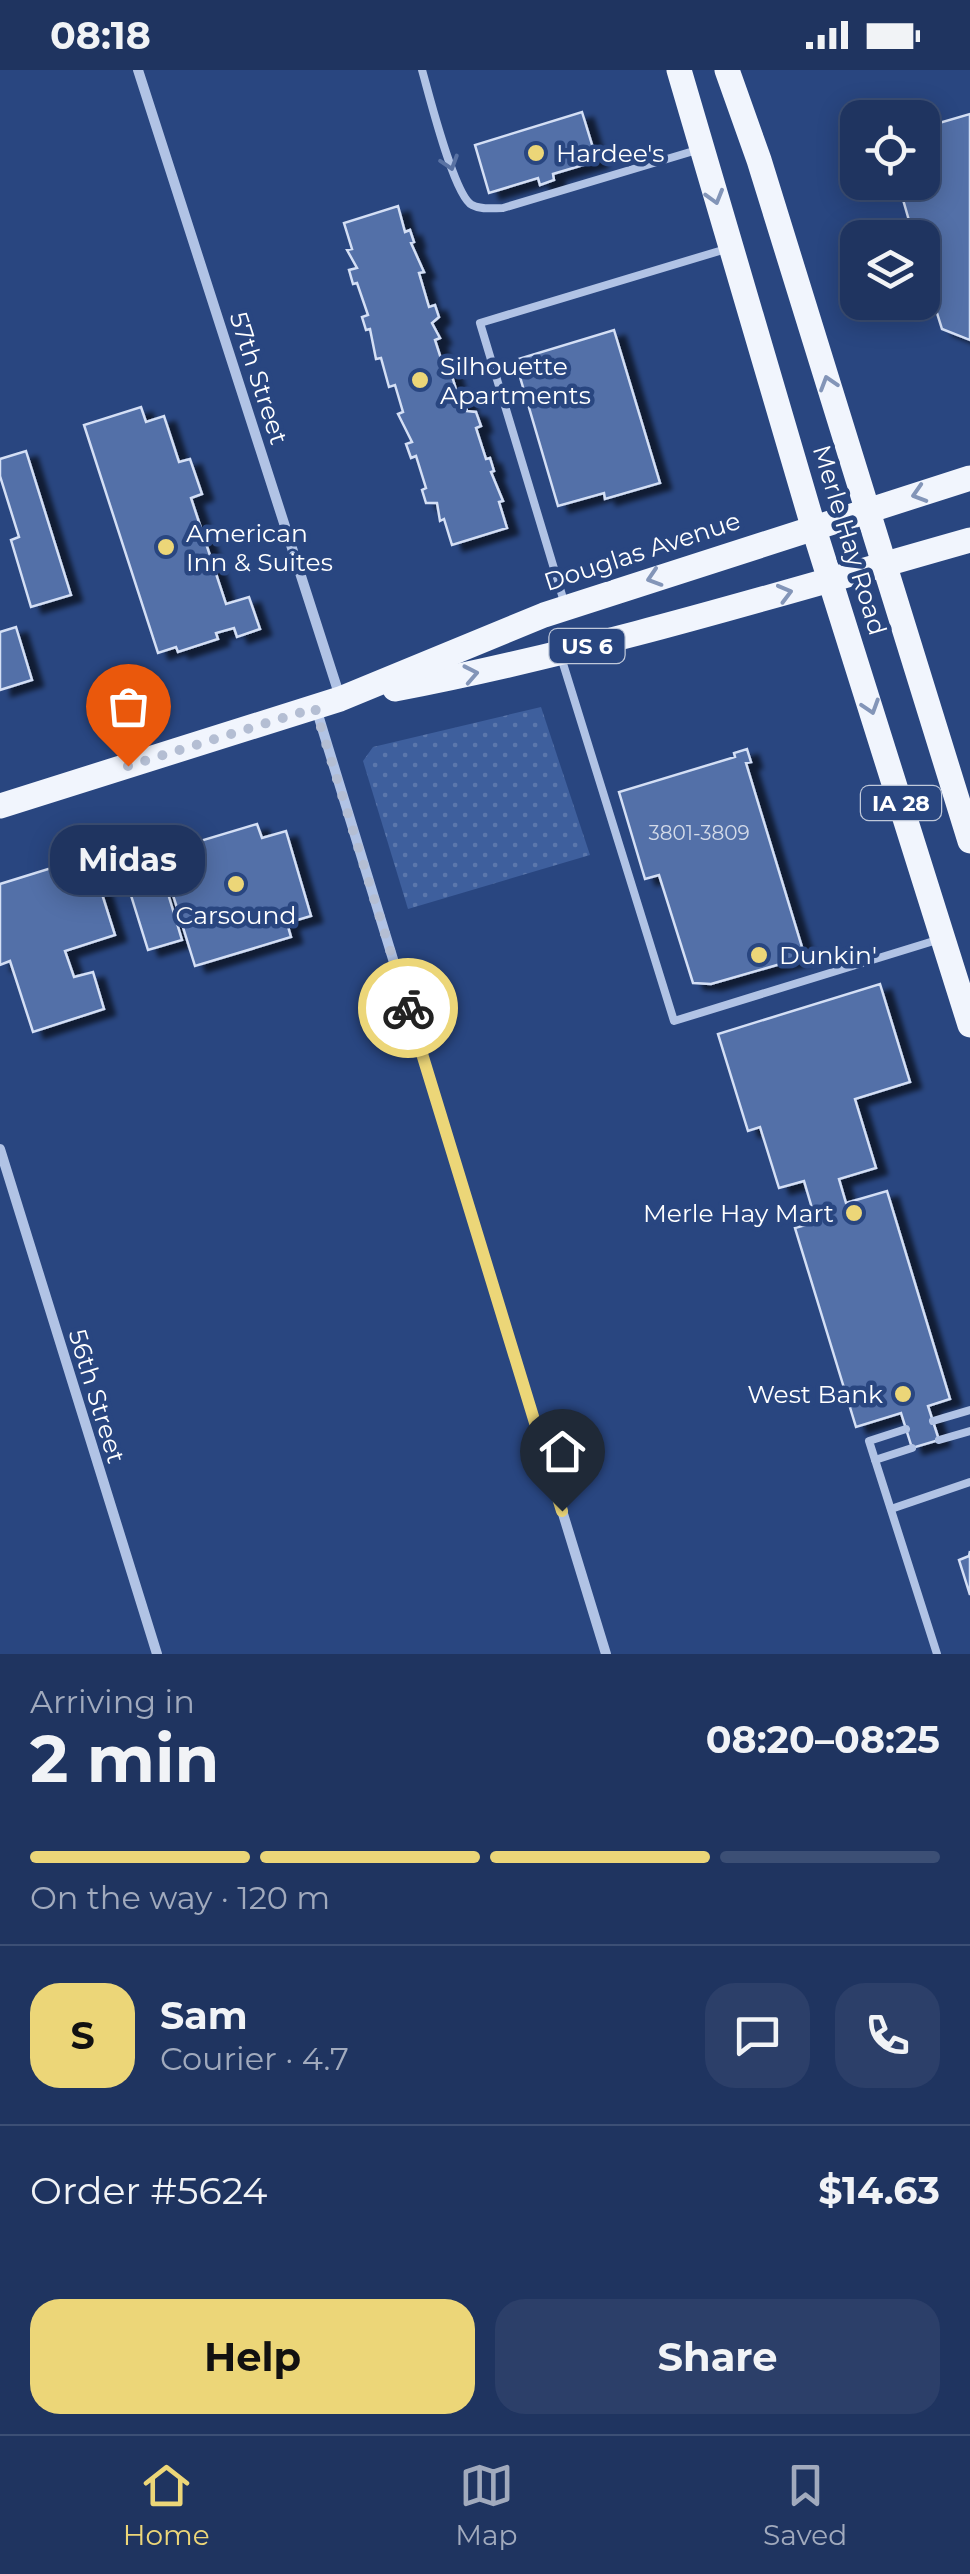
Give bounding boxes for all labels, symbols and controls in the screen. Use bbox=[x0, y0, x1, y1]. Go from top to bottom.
text: 08:18 bbox=[50, 12, 151, 59]
map controls bbox=[840, 100, 940, 320]
button: locate bbox=[840, 100, 940, 200]
place label: Hardee's bbox=[556, 138, 665, 168]
marker: Hardee's bbox=[525, 142, 547, 164]
one-way arrow bbox=[439, 154, 459, 171]
one-way arrow bbox=[703, 188, 724, 205]
button: layers bbox=[840, 220, 940, 320]
street label: 57th Street bbox=[224, 308, 294, 448]
place label: Silhouette Apartments bbox=[440, 351, 591, 410]
marker: Silhouette Apartments bbox=[409, 369, 431, 391]
one-way arrow bbox=[819, 375, 840, 392]
street label: Merle Hay Road bbox=[807, 441, 893, 639]
one-way arrow bbox=[911, 482, 928, 503]
street label: Douglas Avenue bbox=[540, 505, 744, 597]
place label: American Inn & Suites bbox=[186, 518, 333, 577]
marker: American Inn & Suites bbox=[155, 536, 177, 558]
one-way arrow bbox=[646, 567, 663, 587]
one-way arrow bbox=[776, 583, 793, 604]
road number: US 6 bbox=[550, 629, 624, 663]
pin bbox=[86, 664, 171, 767]
one-way arrow bbox=[462, 665, 479, 686]
icon: bag bbox=[101, 679, 156, 734]
one-way arrow bbox=[859, 697, 879, 714]
road number: IA 28 bbox=[861, 786, 941, 820]
house number: 3801-3809 bbox=[648, 821, 750, 845]
callout: Midas bbox=[51, 826, 206, 896]
text: Midas bbox=[78, 840, 177, 879]
marker: Carsound bbox=[225, 873, 247, 895]
place label: Carsound bbox=[176, 900, 296, 930]
place label: Dunkin' bbox=[779, 940, 877, 970]
marker: Dunkin' bbox=[748, 944, 770, 966]
courier bbox=[358, 958, 458, 1058]
icon: bike bbox=[381, 981, 436, 1036]
place label: Merle Hay Mart bbox=[643, 1198, 834, 1228]
marker: Merle Hay Mart bbox=[843, 1202, 865, 1224]
street label: 56th Street bbox=[62, 1325, 132, 1467]
place label: West Bank bbox=[747, 1379, 883, 1409]
marker: West Bank bbox=[892, 1383, 914, 1405]
pin bbox=[520, 1409, 605, 1512]
icon: home bbox=[535, 1424, 590, 1479]
text: Arriving in bbox=[30, 1682, 195, 1721]
text: 08:20–08:25 bbox=[706, 1716, 940, 1763]
text: 2 min bbox=[30, 1719, 219, 1798]
text: On the way · 120 m bbox=[30, 1878, 330, 1917]
button: chat bbox=[705, 1983, 810, 2088]
button: phone bbox=[835, 1983, 940, 2088]
text: Sam bbox=[160, 1992, 248, 2039]
text: S bbox=[70, 2012, 95, 2059]
text: Courier · 4.7 bbox=[160, 2039, 349, 2078]
text: Order #5624 bbox=[30, 2167, 268, 2214]
text: $14.63 bbox=[818, 2167, 940, 2214]
button: Help bbox=[30, 2299, 475, 2414]
button: Share bbox=[495, 2299, 940, 2414]
tab: Home bbox=[123, 2458, 210, 2552]
tab: Map bbox=[455, 2458, 518, 2552]
tab: Saved bbox=[763, 2458, 847, 2552]

